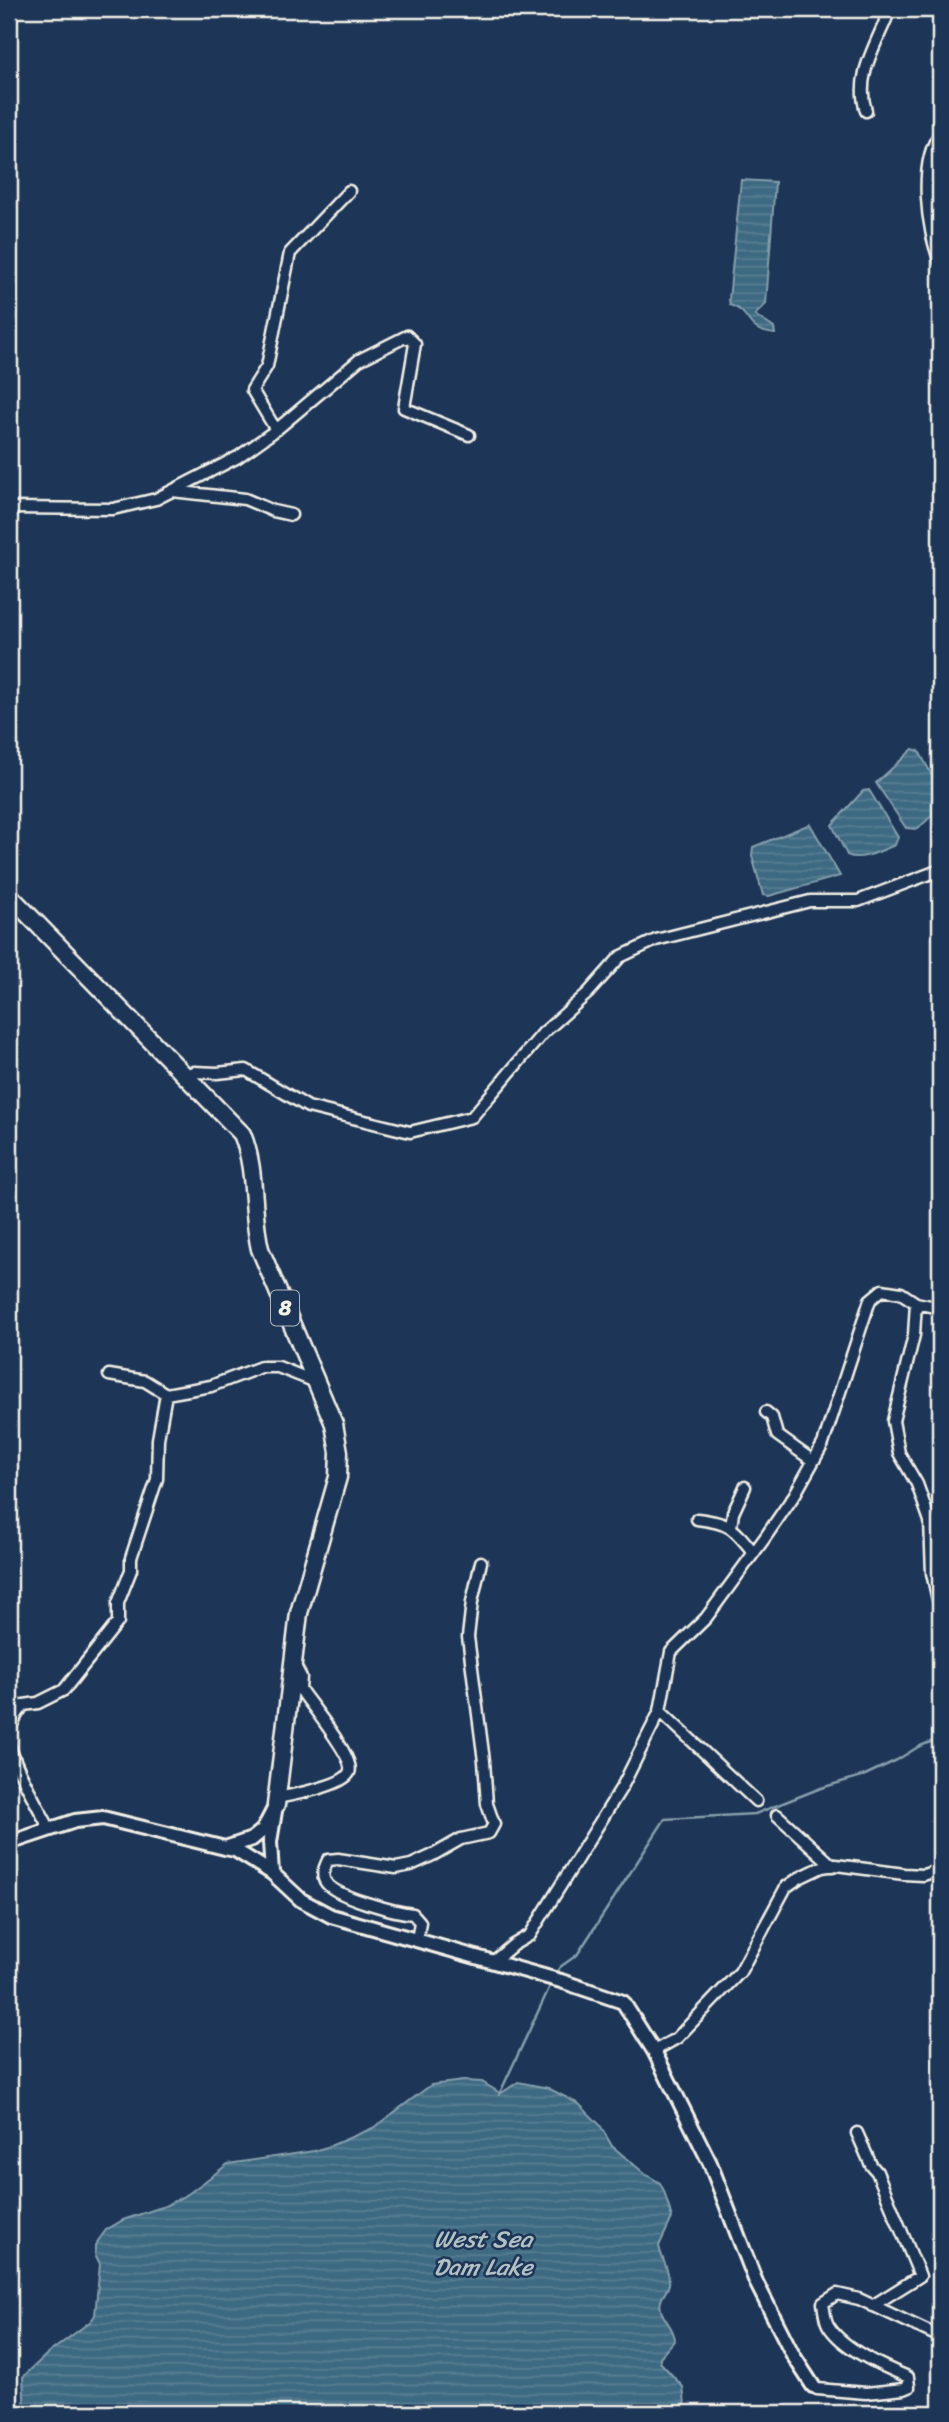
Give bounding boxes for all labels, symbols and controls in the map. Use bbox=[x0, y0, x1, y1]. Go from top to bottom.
road number: 8 bbox=[271, 1290, 299, 1326]
water label: West Sea Dam Lake bbox=[434, 2218, 535, 2288]

